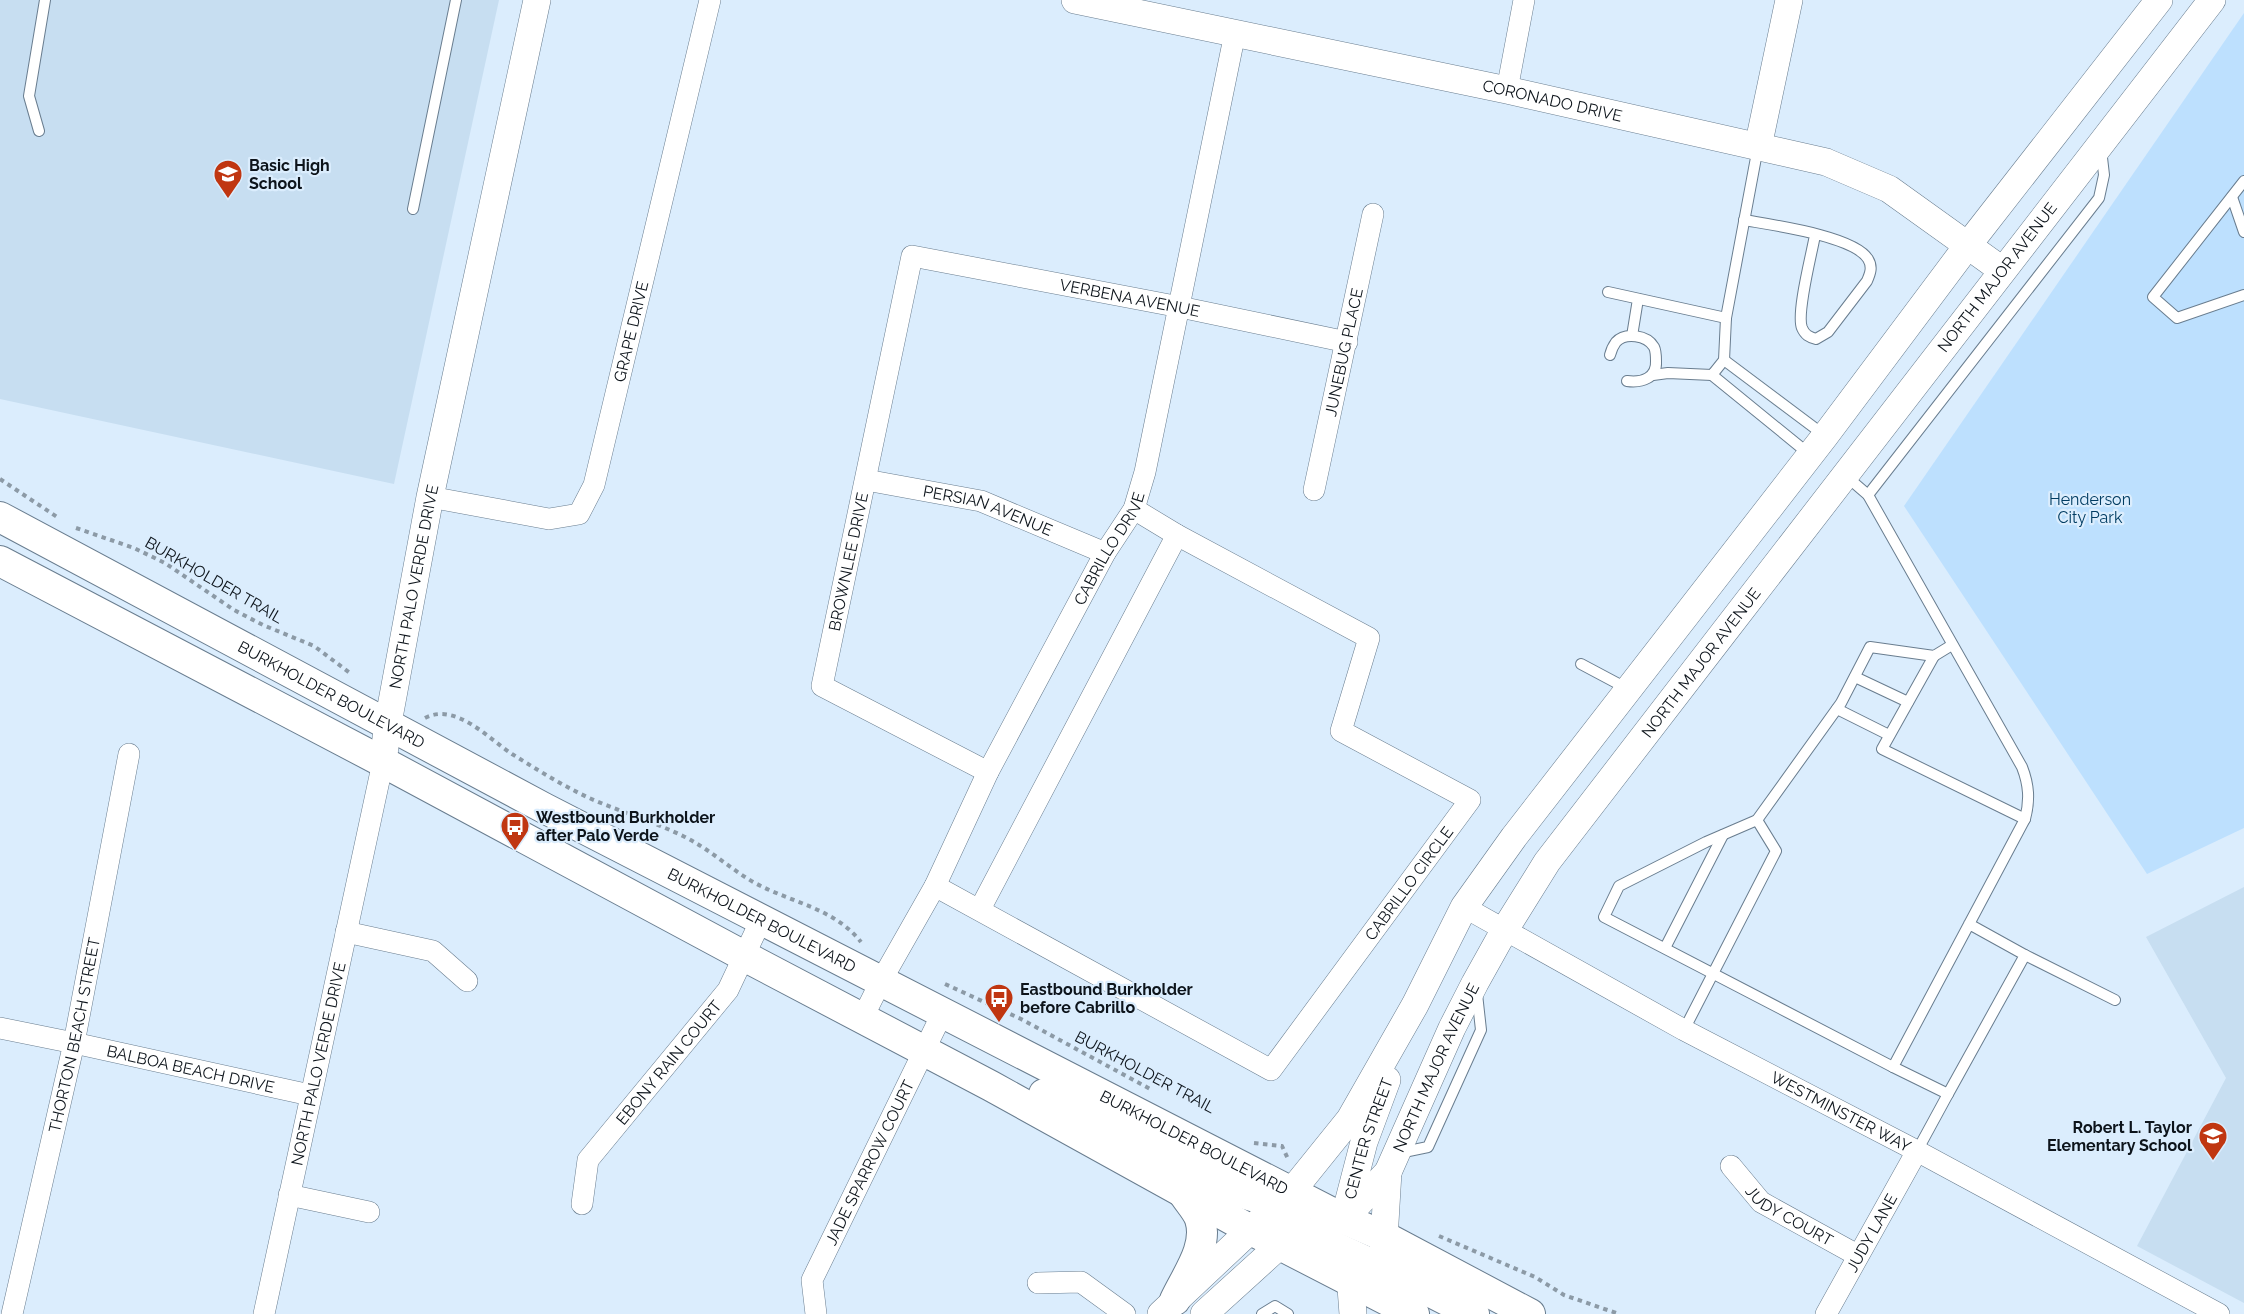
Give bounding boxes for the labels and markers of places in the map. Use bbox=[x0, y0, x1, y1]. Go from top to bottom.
place label: Basic High School bbox=[249, 156, 330, 193]
school or university icon: Basic High School bbox=[212, 158, 244, 200]
place label: Westbound Burkholder after Palo Verde bbox=[536, 808, 715, 845]
bus stop icon: Westbound Burkholder after Palo Verde bbox=[499, 810, 531, 852]
place label: Eastbound Burkholder before Cabrillo bbox=[1020, 980, 1193, 1017]
bus stop icon: Eastbound Burkholder before Cabrillo bbox=[983, 982, 1015, 1024]
place label: Robert L. Taylor Elementary School bbox=[2047, 1118, 2193, 1155]
school or university icon: Robert L. Taylor Elementary School bbox=[2197, 1120, 2229, 1162]

